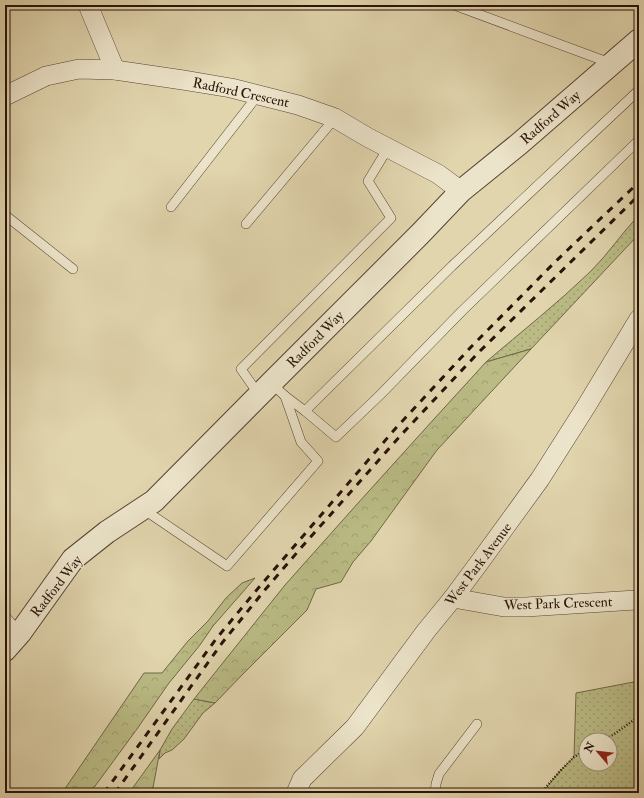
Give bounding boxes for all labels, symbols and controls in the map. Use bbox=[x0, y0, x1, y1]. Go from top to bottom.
street label: Radford Crescent bbox=[191, 74, 291, 111]
street label: Radford Way bbox=[517, 86, 585, 149]
street label: Radford Way bbox=[283, 307, 349, 372]
street label: West Park Avenue bbox=[441, 519, 515, 610]
street label: Radford Way bbox=[27, 551, 87, 621]
street label: West Park Crescent bbox=[502, 593, 613, 614]
north arrow bbox=[578, 732, 618, 772]
text: N bbox=[581, 739, 598, 756]

